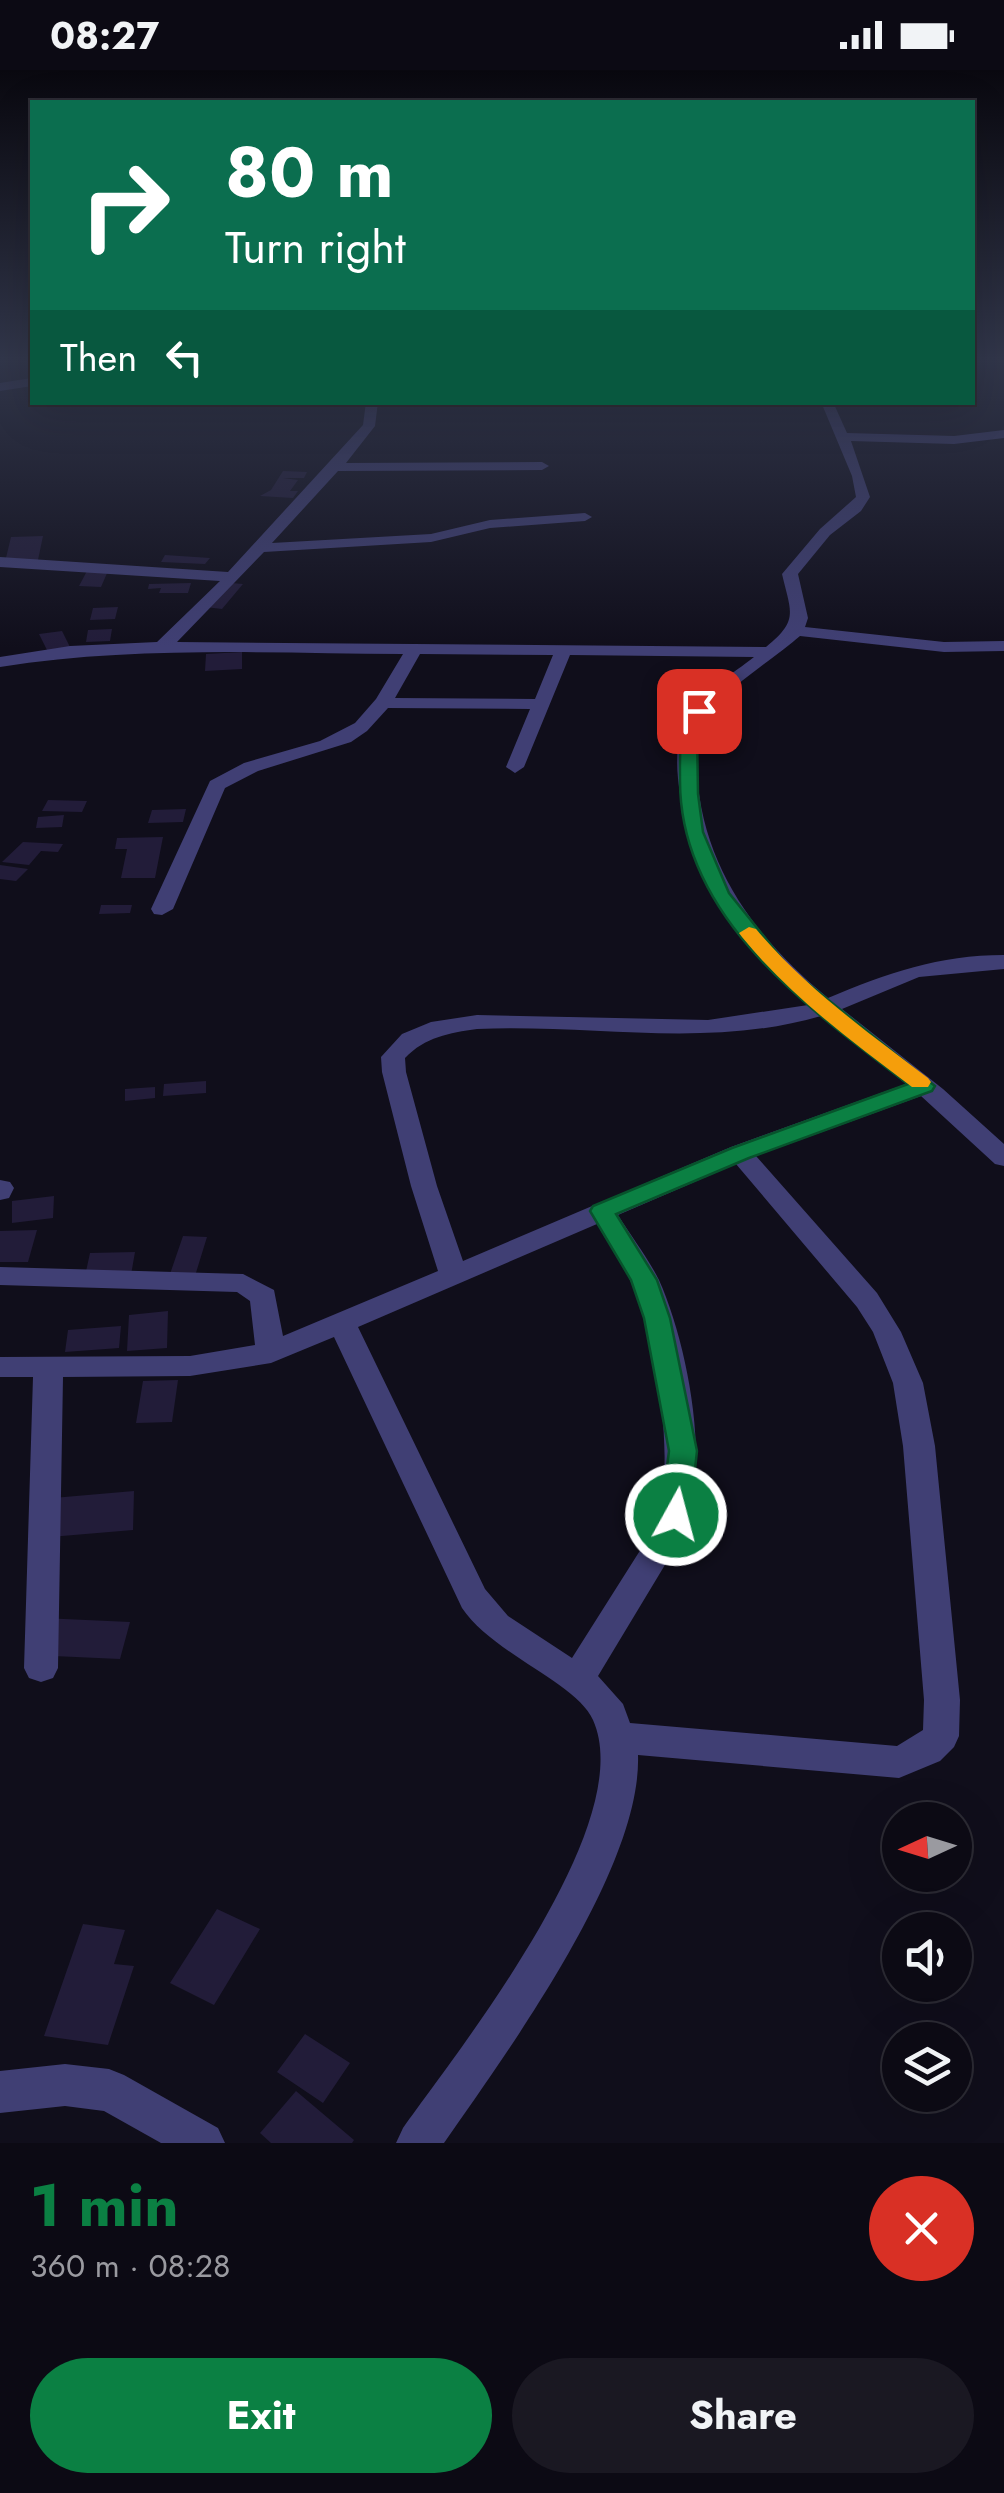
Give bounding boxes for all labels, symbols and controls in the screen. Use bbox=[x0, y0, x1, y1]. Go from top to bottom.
text: 08:27 bbox=[50, 8, 159, 63]
text: 80 m bbox=[225, 122, 394, 223]
icon: right bbox=[60, 140, 190, 270]
text: Turn right bbox=[225, 215, 406, 280]
text: Then bbox=[60, 330, 137, 385]
icon: left bbox=[157, 330, 212, 385]
pin bbox=[657, 669, 742, 754]
icon: arrive bbox=[672, 684, 727, 739]
position arrow bbox=[624, 1463, 728, 1567]
north arrow bbox=[882, 1802, 972, 1892]
map controls bbox=[882, 1802, 972, 2112]
button: sound bbox=[882, 1912, 972, 2002]
button: layers bbox=[882, 2022, 972, 2112]
text: 1 min bbox=[30, 2162, 179, 2249]
button: close bbox=[869, 2176, 974, 2281]
text: 360 m · 08:28 bbox=[30, 2243, 230, 2289]
button: Exit bbox=[30, 2358, 492, 2473]
button: Share bbox=[512, 2358, 974, 2473]

